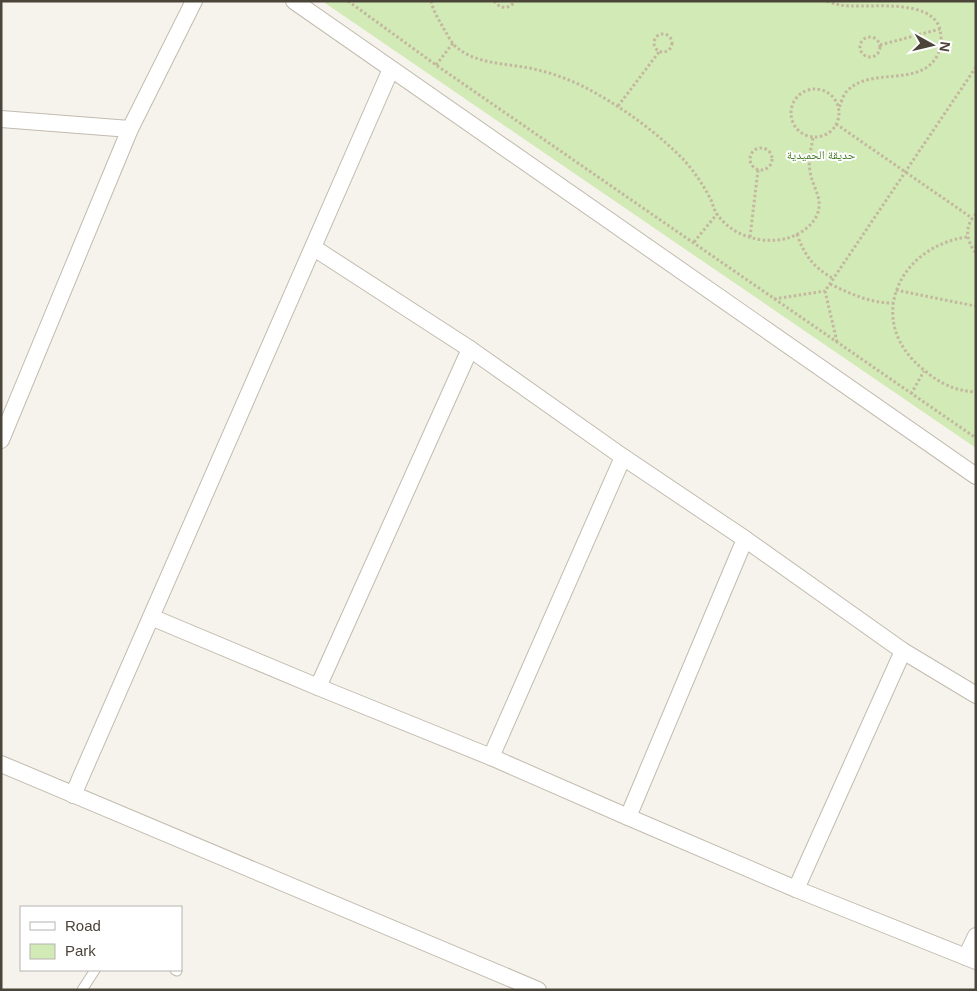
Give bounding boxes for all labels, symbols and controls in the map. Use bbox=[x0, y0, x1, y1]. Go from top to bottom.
north arrow bbox=[907, 20, 957, 70]
text: N bbox=[936, 41, 954, 53]
park label: حديقة الحميدية bbox=[787, 148, 856, 162]
legend bbox=[20, 906, 182, 971]
text: Road bbox=[65, 917, 101, 934]
text: Park bbox=[65, 942, 96, 959]

